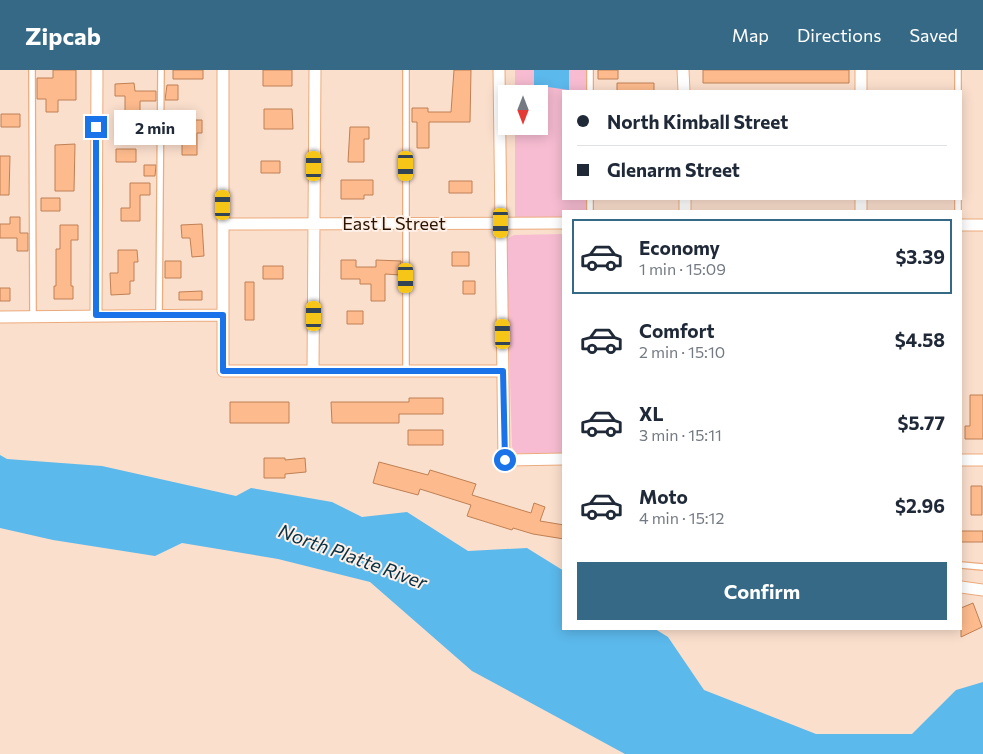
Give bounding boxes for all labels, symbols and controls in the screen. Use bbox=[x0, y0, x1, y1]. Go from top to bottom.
text: Zipcab bbox=[25, 21, 101, 50]
text: Map bbox=[732, 24, 769, 46]
text: Directions bbox=[797, 24, 881, 46]
text: Saved bbox=[909, 24, 958, 46]
north arrow bbox=[498, 85, 548, 135]
map controls bbox=[498, 85, 548, 135]
callout: 2 min bbox=[114, 110, 196, 144]
text: North Kimball Street bbox=[607, 110, 788, 133]
route end bbox=[85, 116, 107, 138]
text: 2 min bbox=[135, 118, 175, 137]
car bbox=[306, 151, 321, 181]
car bbox=[398, 151, 413, 181]
text: Glenarm Street bbox=[607, 158, 740, 181]
car bbox=[215, 190, 230, 220]
car bbox=[493, 208, 508, 238]
street label: East L Street bbox=[342, 212, 446, 234]
icon: car bbox=[579, 234, 624, 279]
text: Economy bbox=[639, 236, 720, 259]
text: $3.39 bbox=[895, 245, 945, 268]
text: 1 min · 15:09 bbox=[639, 259, 726, 278]
car bbox=[398, 263, 413, 293]
car bbox=[306, 301, 321, 331]
icon: car bbox=[579, 317, 624, 362]
car bbox=[495, 319, 510, 349]
text: Comfort bbox=[639, 319, 715, 342]
text: $4.58 bbox=[895, 328, 945, 351]
text: 2 min · 15:10 bbox=[639, 342, 725, 361]
icon: car bbox=[579, 400, 624, 445]
text: XL bbox=[639, 402, 664, 425]
text: $5.77 bbox=[898, 411, 945, 434]
text: 3 min · 15:11 bbox=[639, 425, 722, 444]
route start bbox=[494, 449, 516, 471]
icon: car bbox=[579, 483, 624, 528]
text: Moto bbox=[639, 485, 688, 508]
text: $2.96 bbox=[895, 494, 945, 517]
text: 4 min · 15:12 bbox=[639, 508, 724, 527]
water label: North Platte River bbox=[276, 518, 432, 594]
button: Confirm bbox=[577, 562, 947, 620]

